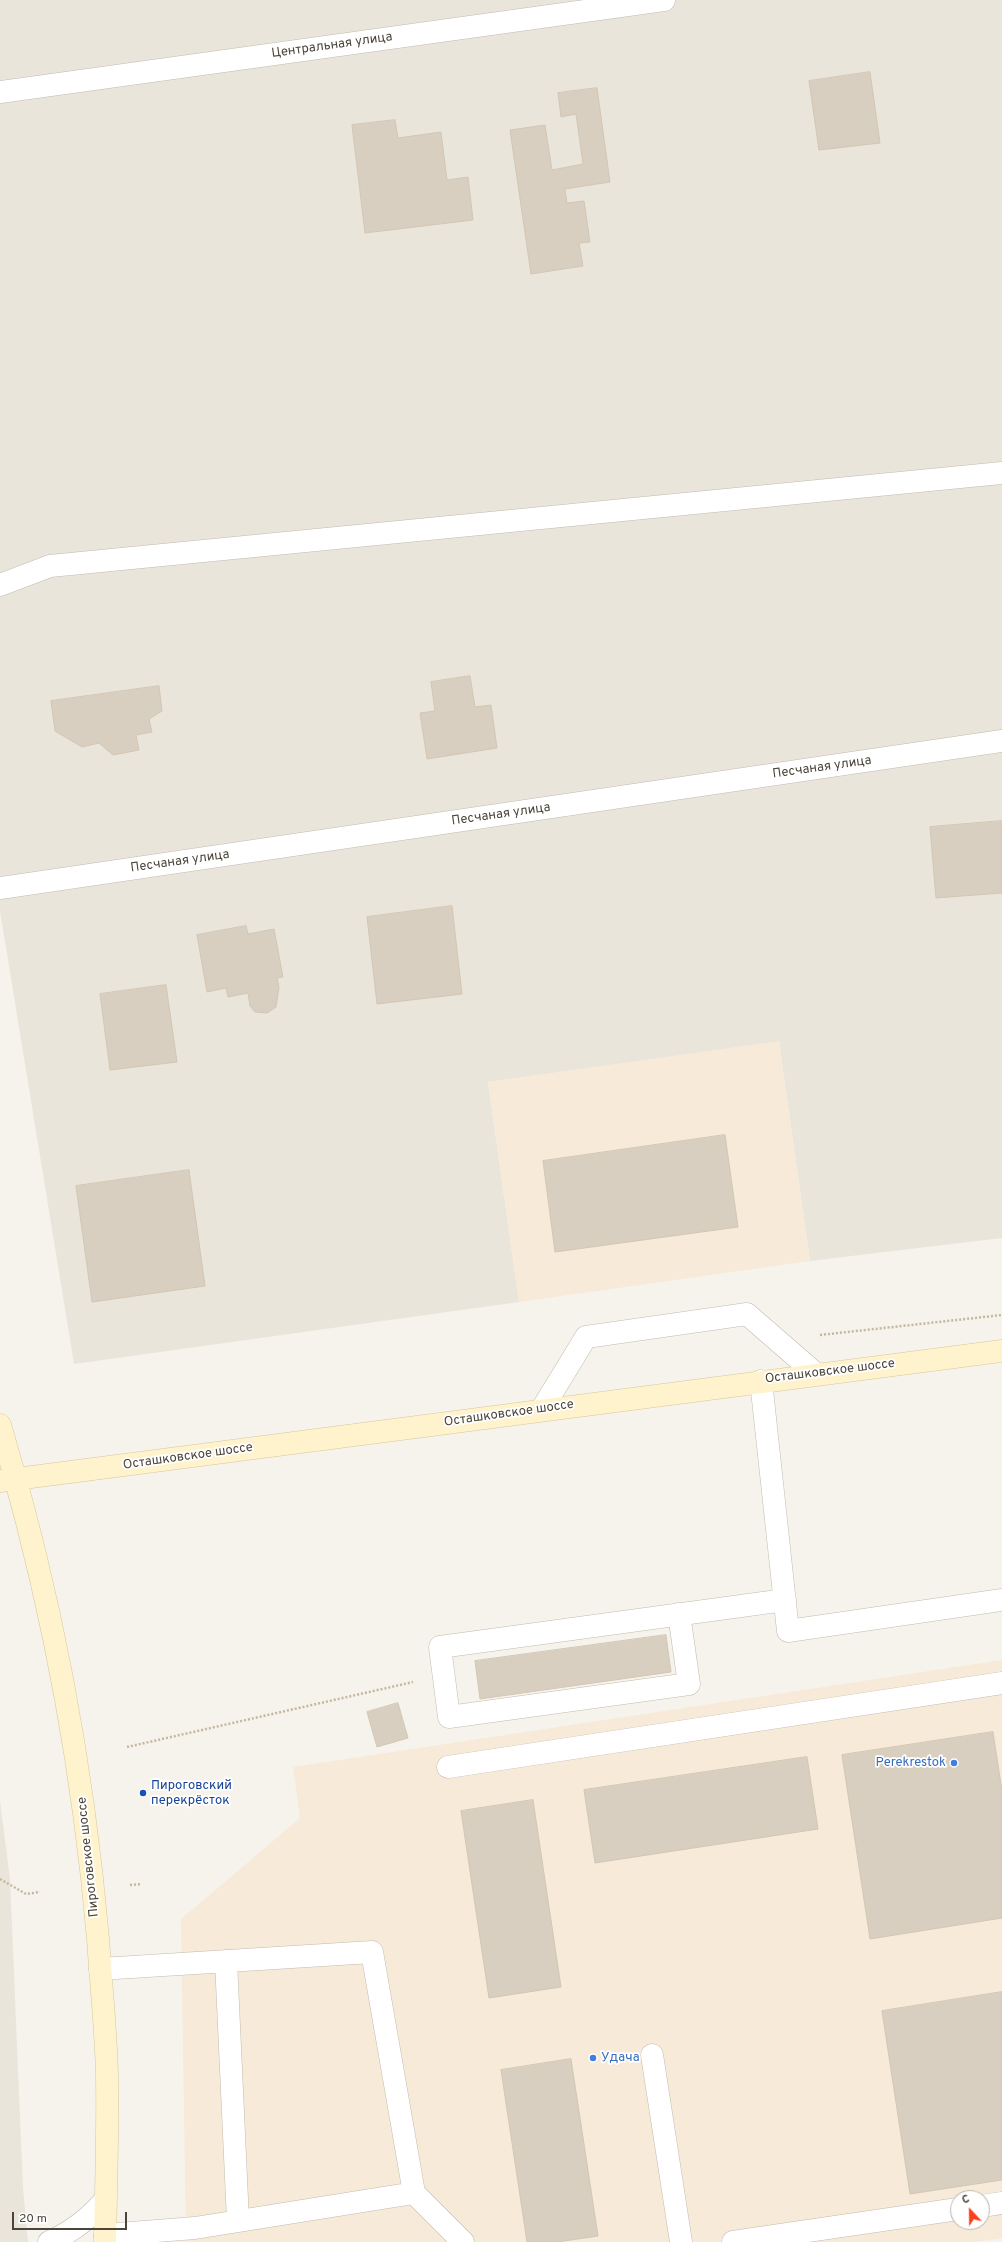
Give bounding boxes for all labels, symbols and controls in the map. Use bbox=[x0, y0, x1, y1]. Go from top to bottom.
street label: Центральная улица bbox=[271, 30, 393, 62]
street label: Песчаная улица bbox=[772, 753, 872, 783]
street label: Песчаная улица bbox=[451, 800, 551, 830]
street label: Песчаная улица bbox=[130, 847, 230, 877]
street label: Осташковское шоссе bbox=[764, 1356, 896, 1388]
street label: Осташковское шоссе bbox=[443, 1397, 575, 1431]
street label: Осташковское шоссе bbox=[122, 1440, 254, 1474]
place label: Perekrestok bbox=[875, 1755, 946, 1771]
marker: Perekrestok bbox=[949, 1758, 959, 1768]
place label: Пироговский перекрёсток bbox=[151, 1778, 232, 1809]
marker: Пироговский перекрёсток bbox=[138, 1788, 148, 1798]
street label: Пироговское шоссе bbox=[75, 1796, 103, 1918]
place label: Удача bbox=[601, 2050, 640, 2066]
marker: Удача bbox=[588, 2053, 598, 2063]
north arrow bbox=[950, 2190, 990, 2230]
text: С bbox=[960, 2192, 972, 2208]
scale bar bbox=[14, 2204, 129, 2230]
text: 20 m bbox=[19, 2211, 47, 2227]

